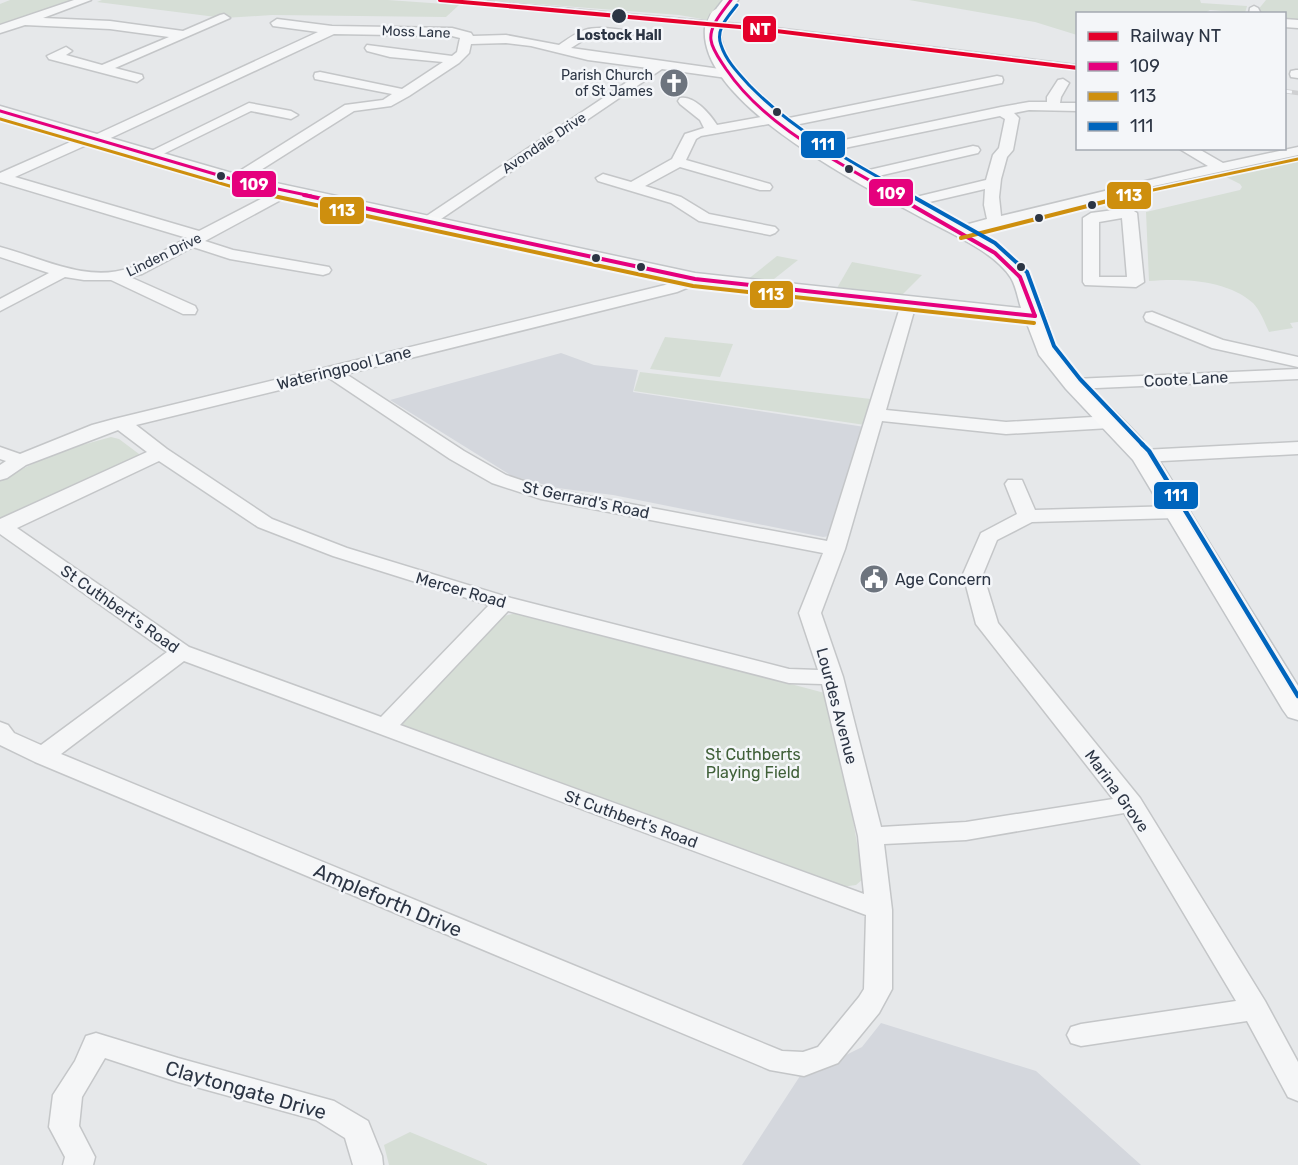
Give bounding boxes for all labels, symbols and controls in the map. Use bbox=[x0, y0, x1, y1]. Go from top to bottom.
marker: Lostock Hall bbox=[610, 7, 628, 25]
legend bbox=[1076, 12, 1286, 150]
line badge: NT bbox=[742, 15, 777, 43]
text: NT bbox=[749, 20, 771, 39]
street label: Moss Lane bbox=[381, 22, 451, 42]
text: Railway NT bbox=[1130, 25, 1221, 47]
place label: Lostock Hall bbox=[576, 27, 662, 44]
text: 109 bbox=[1130, 55, 1160, 77]
place label: Parish Church of St James bbox=[561, 67, 653, 100]
church icon: Parish Church of St James bbox=[658, 67, 690, 99]
text: 113 bbox=[1130, 85, 1156, 107]
unlabelled marker bbox=[771, 106, 783, 118]
street label: Avondale Drive bbox=[499, 109, 589, 177]
text: 111 bbox=[1130, 115, 1153, 137]
line badge: 111 bbox=[800, 130, 846, 159]
text: 111 bbox=[811, 135, 835, 154]
unlabelled marker bbox=[843, 163, 855, 175]
unlabelled marker bbox=[215, 170, 227, 182]
line badge: 109 bbox=[231, 170, 277, 198]
text: 109 bbox=[239, 175, 269, 194]
line badge: 109 bbox=[868, 178, 914, 207]
line badge: 113 bbox=[1106, 181, 1152, 210]
text: 109 bbox=[876, 184, 906, 203]
text: 113 bbox=[1116, 186, 1142, 205]
line badge: 113 bbox=[319, 196, 365, 225]
unlabelled marker bbox=[1086, 199, 1098, 211]
text: 113 bbox=[329, 201, 355, 220]
unlabelled marker bbox=[1033, 212, 1045, 224]
street label: Linden Drive bbox=[124, 229, 205, 281]
unlabelled marker bbox=[590, 252, 602, 264]
unlabelled marker bbox=[635, 261, 647, 273]
unlabelled marker bbox=[1015, 261, 1027, 273]
line badge: 113 bbox=[749, 280, 794, 309]
text: 113 bbox=[758, 285, 784, 304]
street label: Wateringpool Lane bbox=[275, 342, 413, 394]
street label: Coote Lane bbox=[1143, 367, 1229, 391]
street label: St Gerrard's Road bbox=[521, 477, 651, 523]
line badge: 111 bbox=[1153, 481, 1199, 510]
text: 111 bbox=[1164, 486, 1188, 505]
street label: St Cuthbert's Road bbox=[57, 561, 183, 657]
public building icon: Age Concern bbox=[858, 563, 890, 595]
street label: Mercer Road bbox=[414, 568, 508, 612]
place label: Age Concern bbox=[895, 570, 991, 589]
street label: Lourdes Avenue bbox=[812, 646, 862, 766]
park label: St Cuthberts Playing Field bbox=[705, 745, 801, 782]
street label: Marina Grove bbox=[1081, 746, 1153, 836]
street label: St Cuthbert's Road bbox=[562, 786, 700, 852]
street label: Ampleforth Drive bbox=[310, 858, 466, 942]
street label: Claytongate Drive bbox=[163, 1056, 329, 1124]

